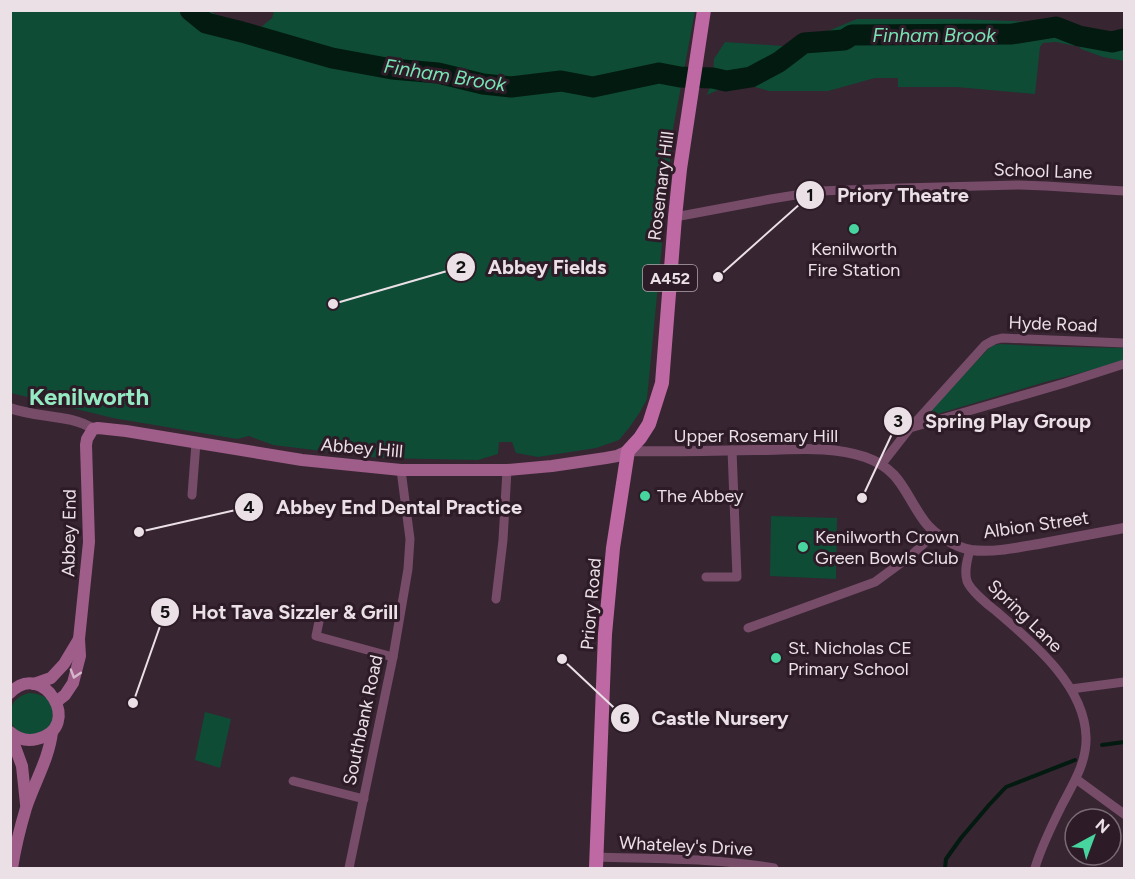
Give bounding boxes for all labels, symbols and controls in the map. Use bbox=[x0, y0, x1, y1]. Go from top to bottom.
water label: Finham Brook bbox=[872, 23, 997, 47]
water label: Finham Brook bbox=[382, 53, 509, 97]
street label: Rosemary Hill bbox=[643, 130, 679, 242]
street label: School Lane bbox=[993, 158, 1093, 184]
callout: Priory Theatre bbox=[795, 176, 981, 214]
text: Priory Theatre bbox=[837, 183, 969, 207]
text: 1 bbox=[806, 184, 814, 206]
marker: Kenilworth Fire Station bbox=[847, 222, 861, 236]
place label: Kenilworth Fire Station bbox=[808, 238, 900, 281]
callout: Abbey Fields bbox=[446, 248, 618, 286]
text: Abbey Fields bbox=[488, 255, 606, 279]
text: 2 bbox=[456, 256, 466, 278]
road number: A452 bbox=[643, 265, 697, 291]
street label: Hyde Road bbox=[1008, 311, 1098, 337]
district label: Kenilworth bbox=[29, 382, 149, 411]
callout: Spring Play Group bbox=[883, 402, 1103, 440]
text: Spring Play Group bbox=[925, 409, 1091, 433]
text: 3 bbox=[893, 410, 903, 432]
street label: Upper Rosemary Hill bbox=[674, 425, 838, 447]
street label: Abbey Hill bbox=[320, 433, 404, 463]
place label: The Abbey bbox=[657, 485, 744, 507]
callout: Abbey End Dental Practice bbox=[234, 488, 534, 526]
street label: Abbey End bbox=[57, 489, 81, 577]
marker: The Abbey bbox=[638, 489, 652, 503]
text: Abbey End Dental Practice bbox=[276, 495, 522, 519]
text: 4 bbox=[243, 496, 255, 518]
street label: Albion Street bbox=[982, 507, 1090, 543]
place label: Kenilworth Crown Green Bowls Club bbox=[815, 526, 959, 569]
marker: Kenilworth Crown Green Bowls Club bbox=[796, 540, 810, 554]
street label: Priory Road bbox=[576, 557, 606, 651]
street label: Spring Lane bbox=[983, 575, 1067, 657]
callout: Hot Tava Sizzler & Grill bbox=[150, 593, 410, 631]
text: Hot Tava Sizzler & Grill bbox=[192, 600, 398, 624]
text: 5 bbox=[160, 601, 170, 623]
place label: St. Nicholas CE Primary School bbox=[788, 637, 912, 680]
marker: St. Nicholas CE Primary School bbox=[769, 651, 783, 665]
street label: Southbank Road bbox=[338, 653, 388, 787]
one-way arrow bbox=[70, 668, 82, 679]
callout: Castle Nursery bbox=[610, 699, 801, 737]
text: Castle Nursery bbox=[651, 706, 789, 730]
text: 6 bbox=[620, 707, 630, 729]
north arrow bbox=[1063, 807, 1123, 867]
text: N bbox=[1092, 815, 1113, 837]
street label: Whateley's Drive bbox=[618, 832, 754, 861]

